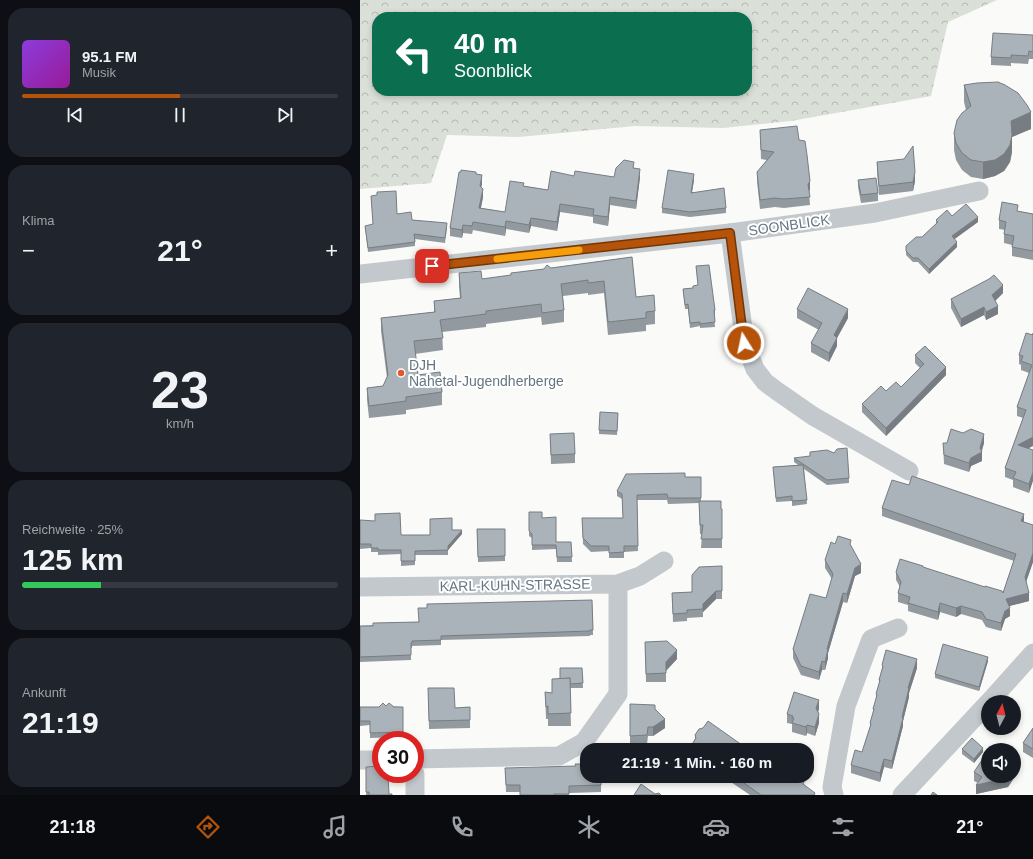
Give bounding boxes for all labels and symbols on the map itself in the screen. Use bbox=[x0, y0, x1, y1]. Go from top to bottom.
street label: SOONBLICK bbox=[747, 211, 831, 239]
pin bbox=[415, 249, 449, 283]
position arrow bbox=[723, 322, 765, 364]
place label: DJH Nahetal-Jugendherberge bbox=[409, 357, 564, 389]
marker: DJH Nahetal-Jugendherberge bbox=[396, 368, 406, 378]
street label: KARL-KUHN-STRASSE bbox=[439, 576, 591, 594]
north arrow bbox=[981, 695, 1021, 735]
speed limit sign: 30 bbox=[372, 731, 424, 783]

